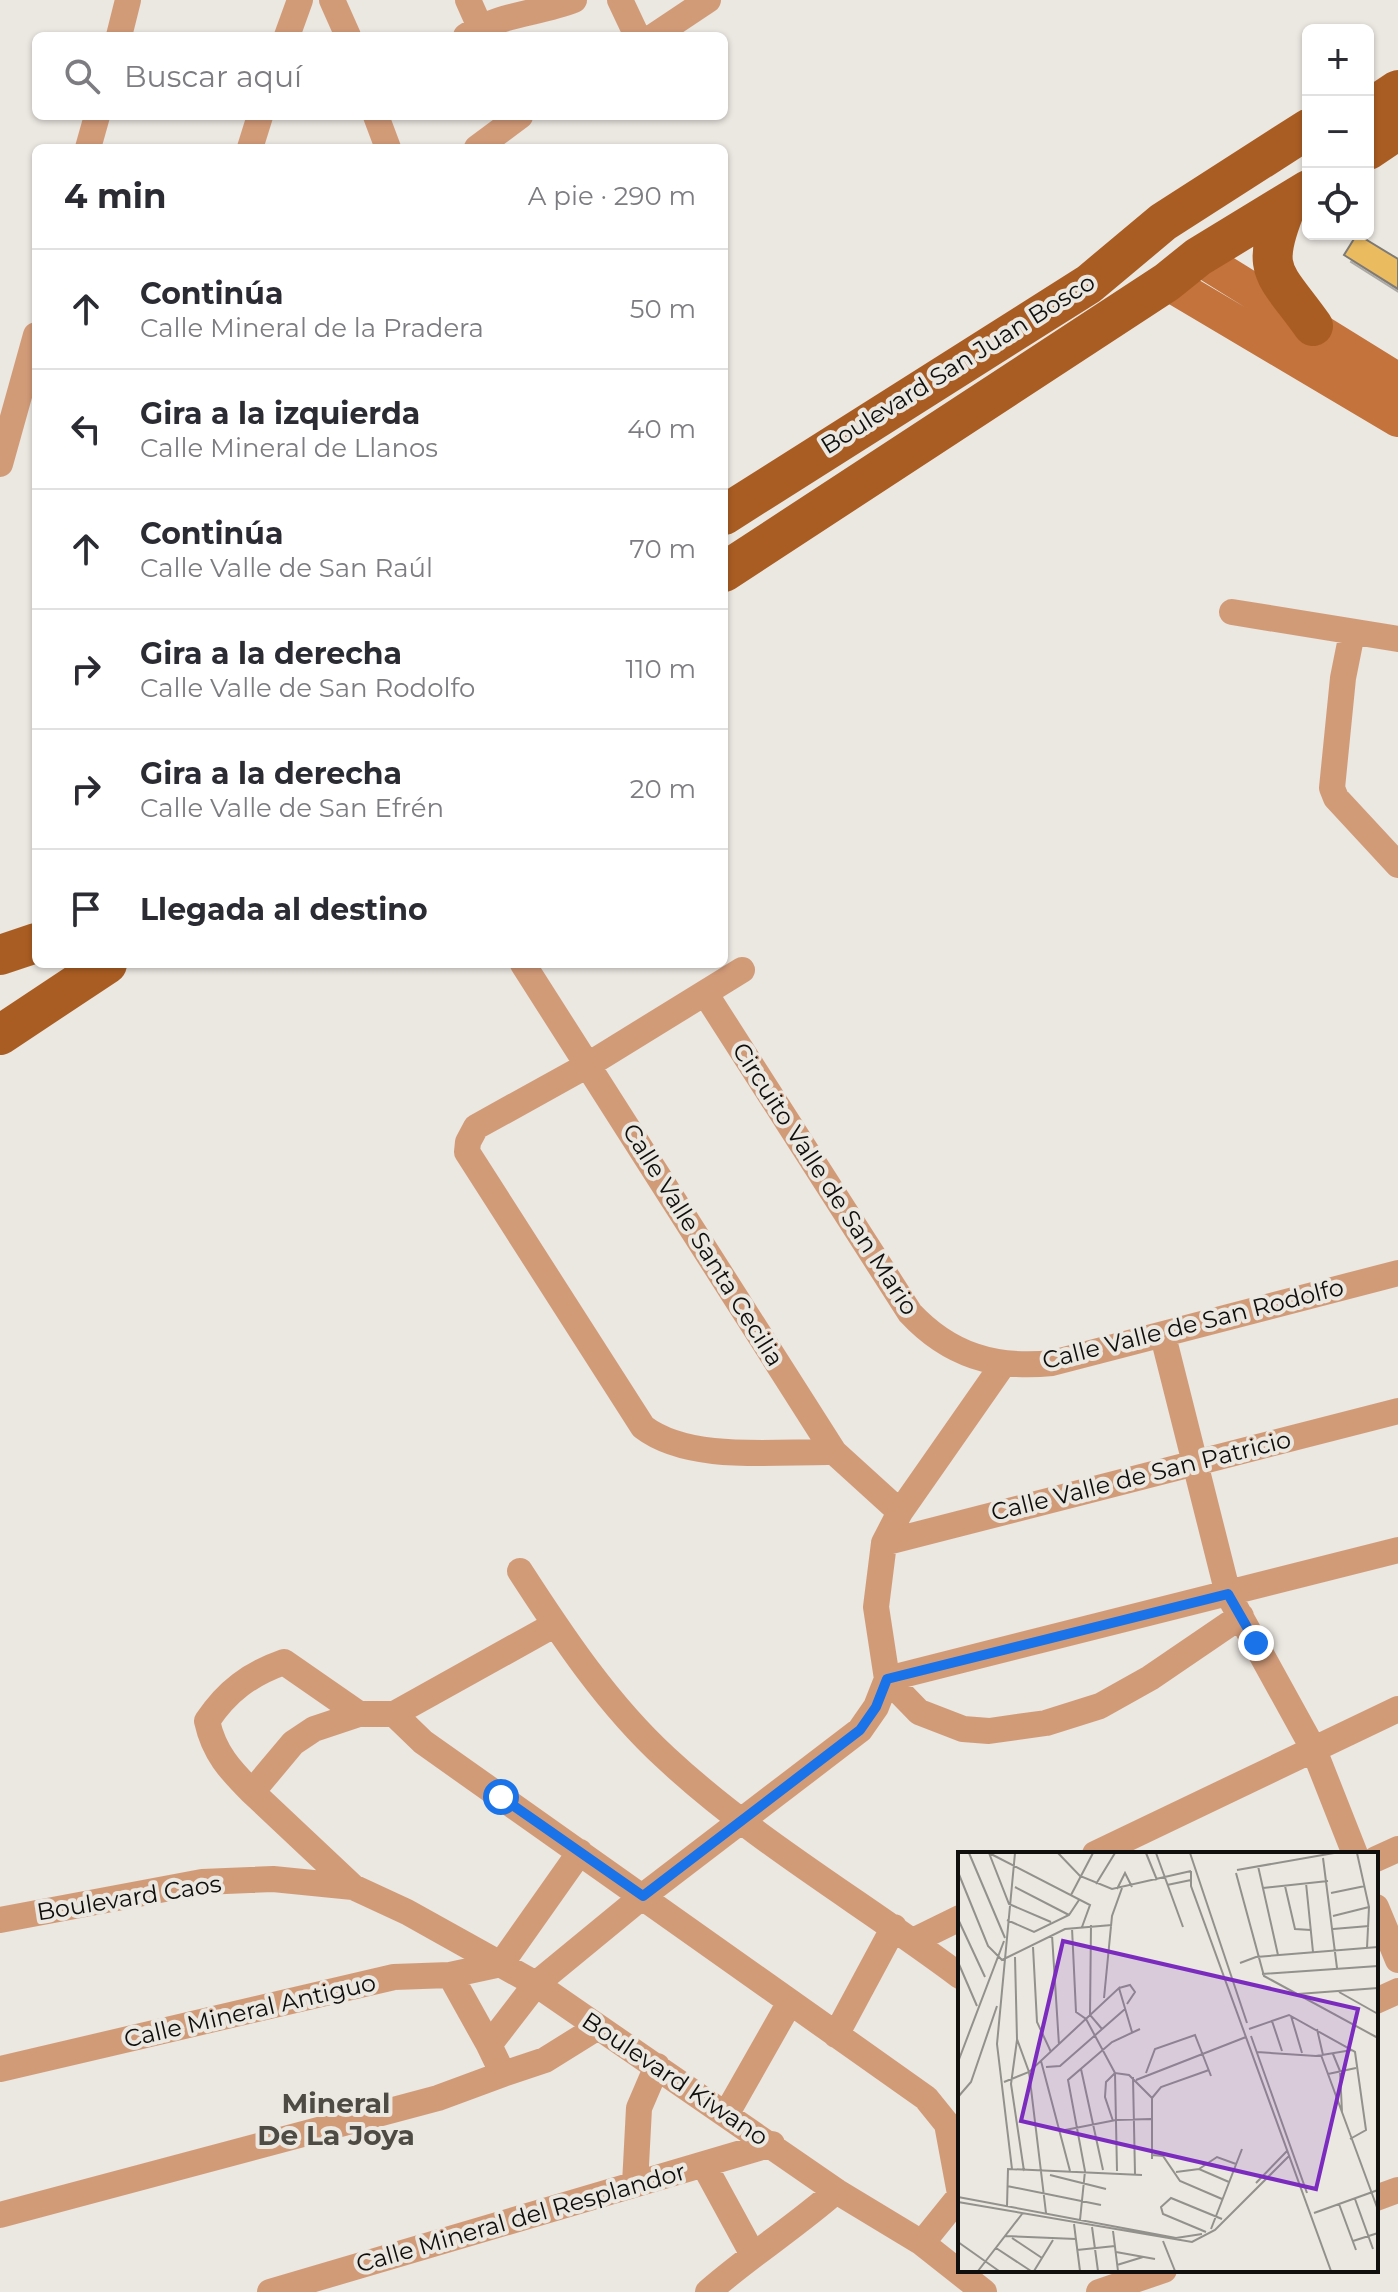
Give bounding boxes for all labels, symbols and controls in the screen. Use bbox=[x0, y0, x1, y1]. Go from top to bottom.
map controls bbox=[1302, 24, 1374, 240]
button: + bbox=[1302, 24, 1374, 96]
search box bbox=[32, 32, 728, 120]
icon: search bbox=[60, 54, 104, 98]
text: Buscar aquí bbox=[124, 58, 302, 95]
button: − bbox=[1302, 96, 1374, 168]
button: locate bbox=[1302, 168, 1374, 240]
text: 4 min bbox=[64, 175, 166, 217]
text: A pie · 290 m bbox=[528, 180, 696, 212]
street label: Boulevard San Juan Bosco bbox=[815, 267, 1100, 460]
text: Continúa bbox=[140, 275, 283, 312]
icon: ahead bbox=[64, 287, 108, 331]
text: 50 m bbox=[630, 293, 696, 325]
text: Calle Mineral de la Pradera bbox=[140, 312, 484, 344]
text: Gira a la izquierda bbox=[140, 395, 420, 432]
icon: left bbox=[64, 407, 108, 451]
text: 40 m bbox=[627, 413, 696, 445]
text: Calle Mineral de Llanos bbox=[140, 432, 438, 464]
text: Continúa bbox=[140, 515, 283, 552]
icon: ahead bbox=[64, 527, 108, 571]
text: 70 m bbox=[630, 533, 696, 565]
text: Calle Valle de San Raúl bbox=[140, 552, 433, 584]
text: Gira a la derecha bbox=[140, 635, 402, 672]
icon: right bbox=[64, 647, 108, 691]
text: 110 m bbox=[626, 653, 696, 685]
text: Calle Valle de San Rodolfo bbox=[140, 672, 475, 704]
text: Gira a la derecha bbox=[140, 755, 402, 792]
icon: right bbox=[64, 767, 108, 811]
text: 20 m bbox=[630, 773, 696, 805]
text: Calle Valle de San Efrén bbox=[140, 792, 444, 824]
icon: arrive bbox=[64, 887, 108, 931]
text: Llegada al destino bbox=[140, 891, 428, 928]
street label: Circuito Valle de San Mario bbox=[726, 1037, 924, 1320]
street label: Calle Valle Santa Cecilia bbox=[617, 1118, 790, 1371]
street label: Calle Valle de San Rodolfo bbox=[1039, 1272, 1347, 1375]
street label: Calle Valle de San Patricio bbox=[988, 1424, 1294, 1527]
route end bbox=[1238, 1625, 1274, 1661]
route start bbox=[483, 1779, 519, 1815]
inset map bbox=[958, 1852, 1378, 2272]
street label: Boulevard Caos bbox=[35, 1869, 223, 1926]
street label: Calle Mineral Antiguo bbox=[121, 1967, 379, 2054]
street label: Boulevard Kiwano bbox=[577, 2006, 774, 2152]
district label: Mineral De La Joya bbox=[257, 2086, 415, 2152]
street label: Calle Mineral del Resplandor bbox=[353, 2157, 689, 2279]

